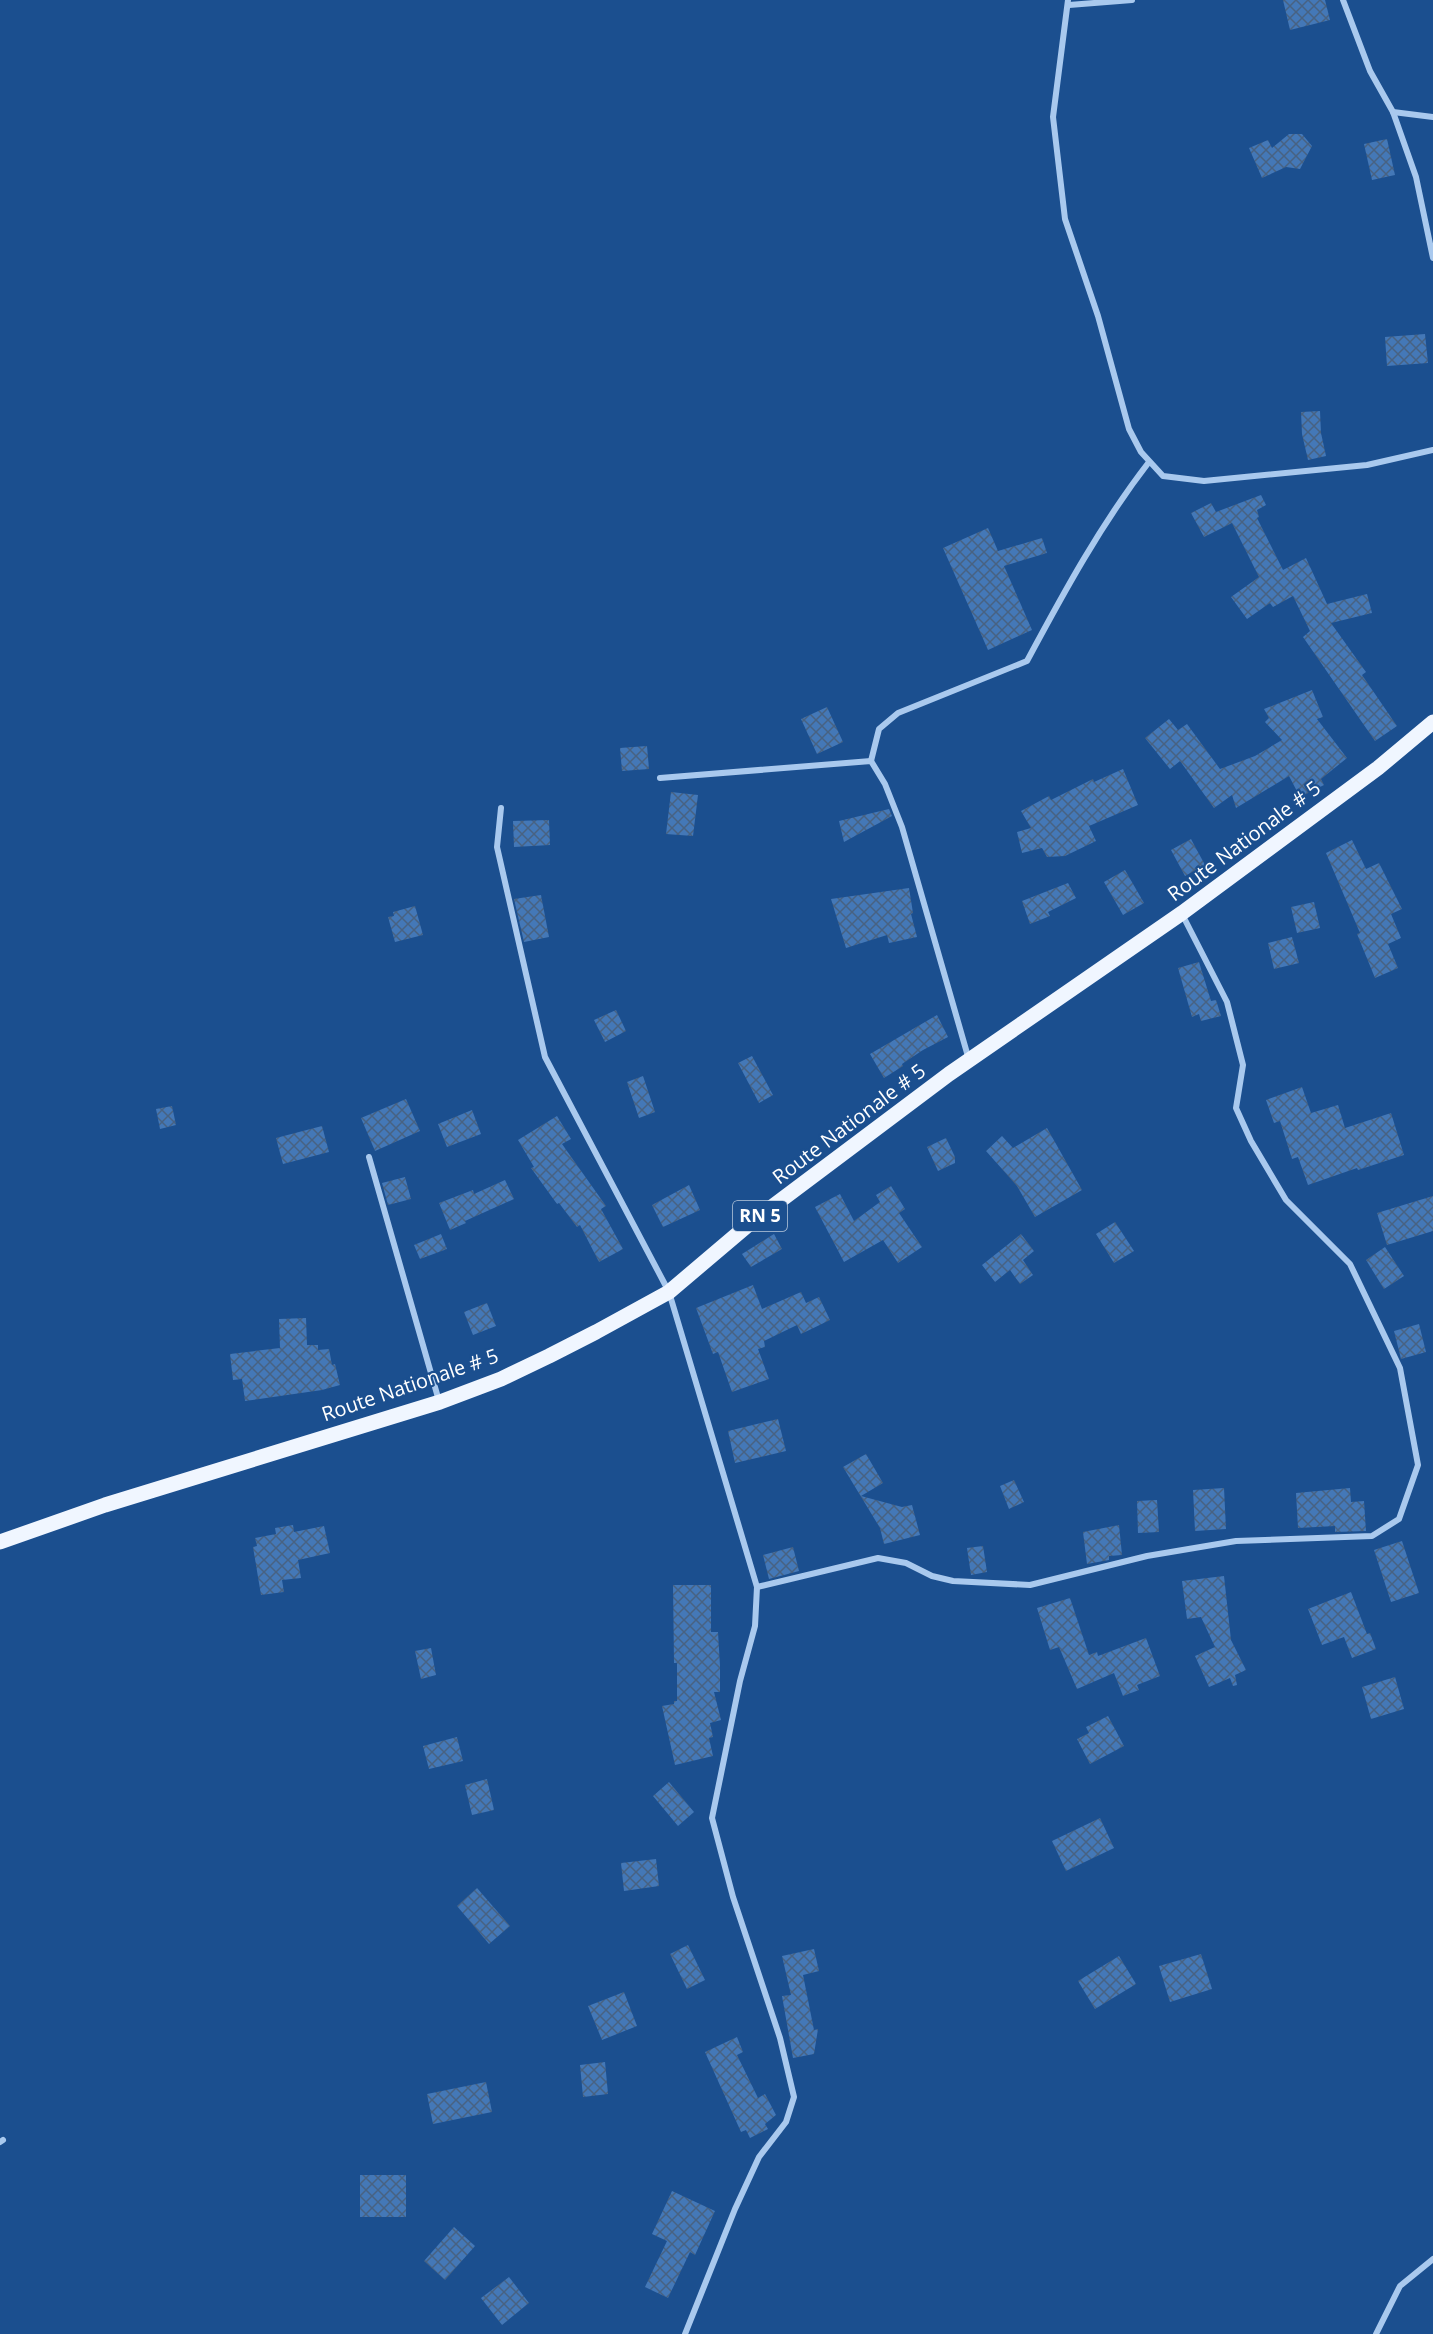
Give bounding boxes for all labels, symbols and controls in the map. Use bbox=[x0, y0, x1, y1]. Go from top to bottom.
street label: Route Nationale # 5 bbox=[1162, 774, 1326, 907]
street label: Route Nationale # 5 bbox=[767, 1057, 931, 1190]
road number: RN 5 bbox=[733, 1201, 787, 1231]
street label: Route Nationale # 5 bbox=[318, 1342, 502, 1427]

